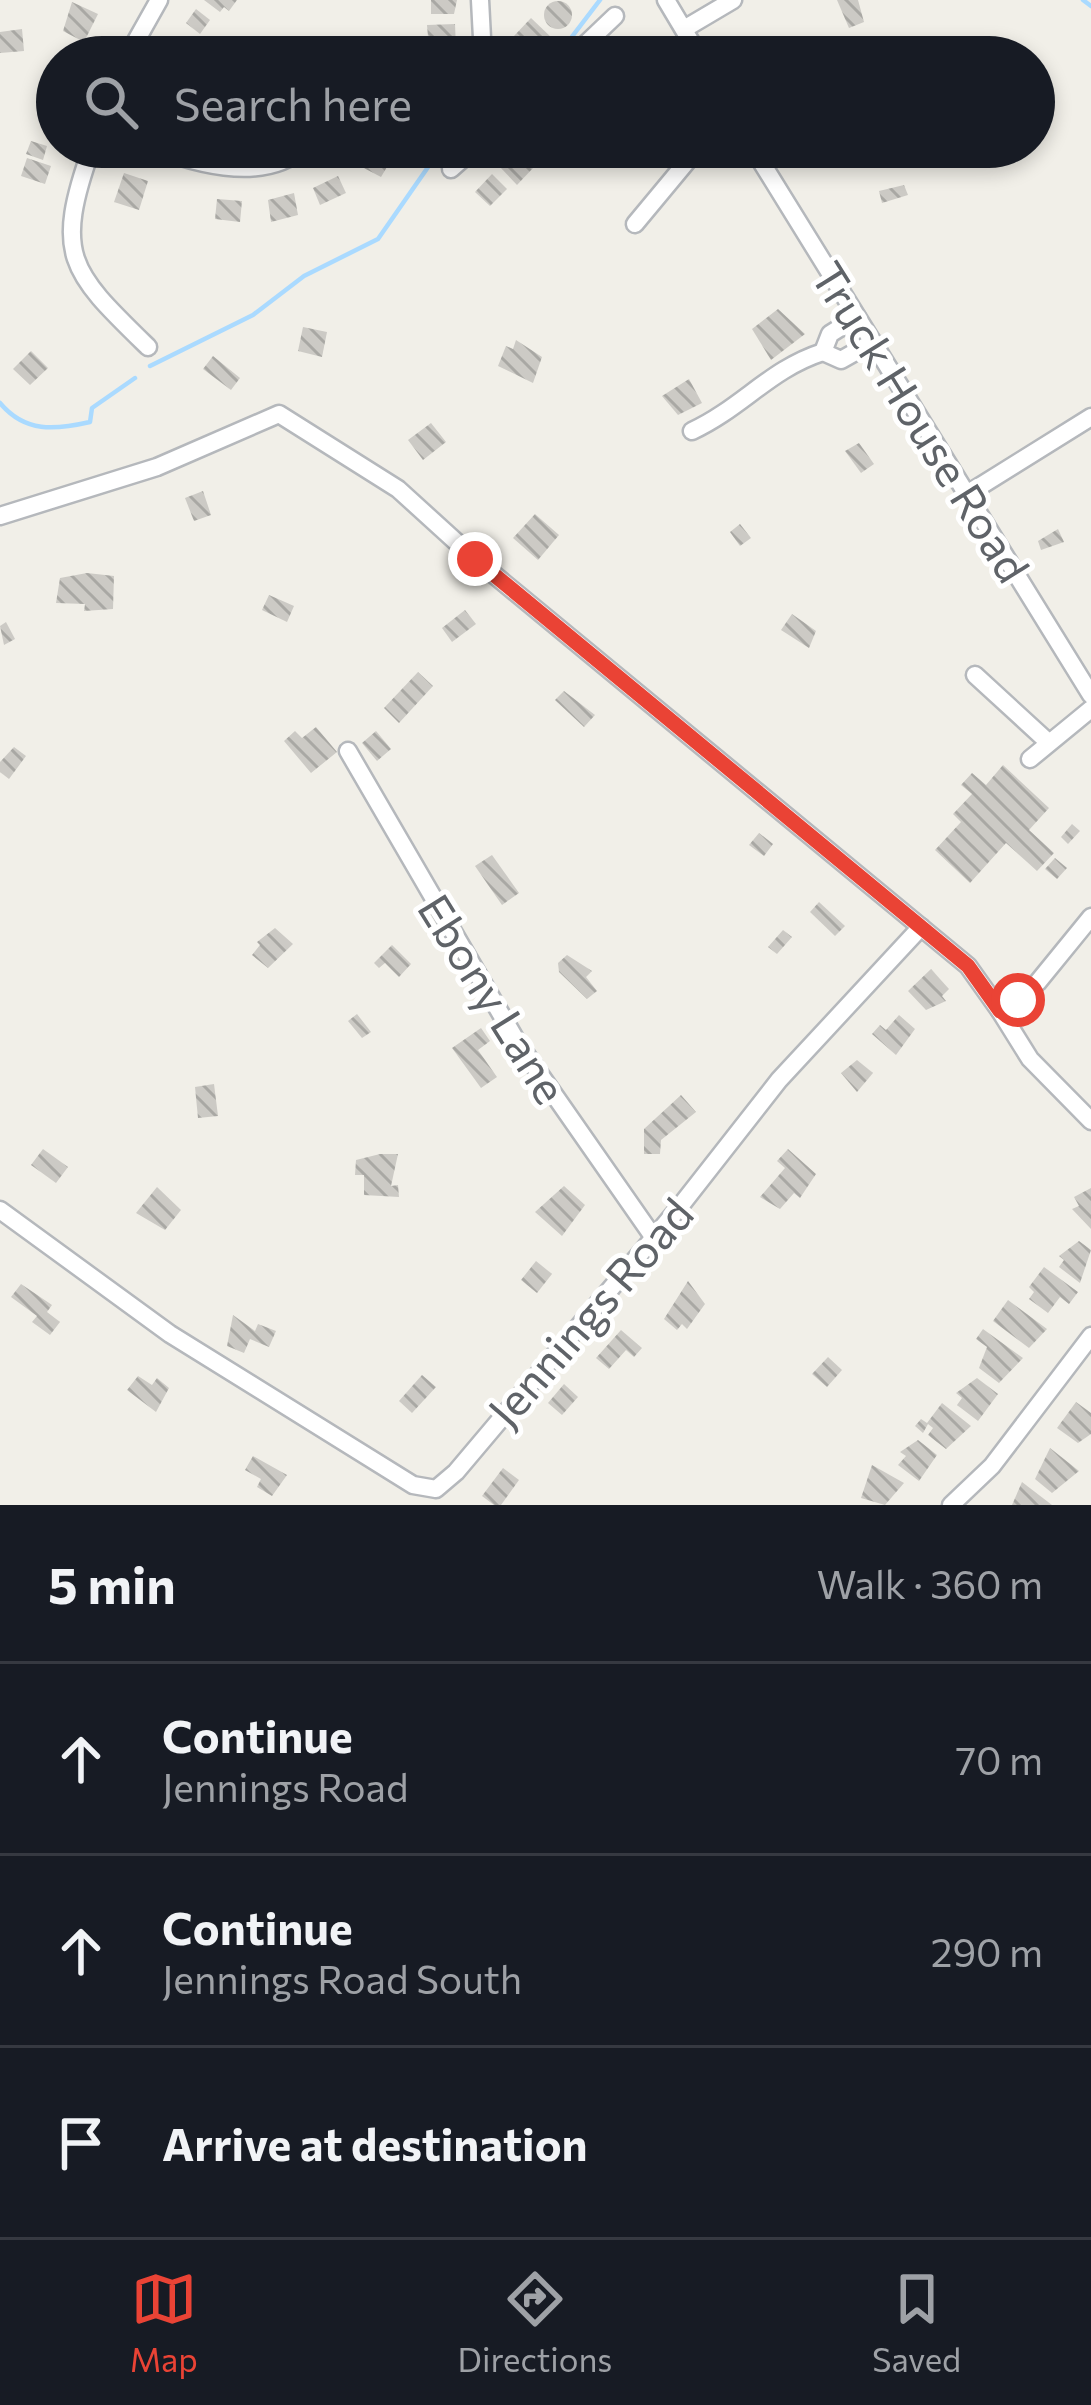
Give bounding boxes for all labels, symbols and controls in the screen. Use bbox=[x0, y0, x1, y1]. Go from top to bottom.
search box bbox=[36, 36, 1055, 168]
icon: search bbox=[78, 69, 144, 135]
text: Search here bbox=[174, 75, 412, 130]
street label: Truck House Road bbox=[801, 251, 1043, 591]
route end bbox=[448, 532, 502, 586]
street label: Ebony Lane bbox=[408, 883, 580, 1113]
route start bbox=[991, 973, 1045, 1027]
street label: Jennings Road bbox=[475, 1186, 703, 1436]
text: 5 min bbox=[48, 1552, 176, 1615]
text: Walk · 360 m bbox=[817, 1559, 1043, 1607]
text: Continue bbox=[162, 1707, 353, 1762]
icon: ahead bbox=[48, 1726, 114, 1792]
text: 70 m bbox=[956, 1735, 1043, 1783]
text: Jennings Road bbox=[162, 1762, 408, 1810]
text: Continue bbox=[162, 1899, 353, 1954]
icon: ahead bbox=[48, 1918, 114, 1984]
text: 290 m bbox=[931, 1927, 1043, 1975]
text: Jennings Road South bbox=[162, 1954, 522, 2002]
icon: arrive bbox=[48, 2110, 114, 2176]
text: Arrive at destination bbox=[162, 2115, 588, 2170]
tab: Map bbox=[130, 2266, 198, 2379]
tab: Directions bbox=[458, 2266, 612, 2379]
tab: Saved bbox=[872, 2266, 961, 2379]

